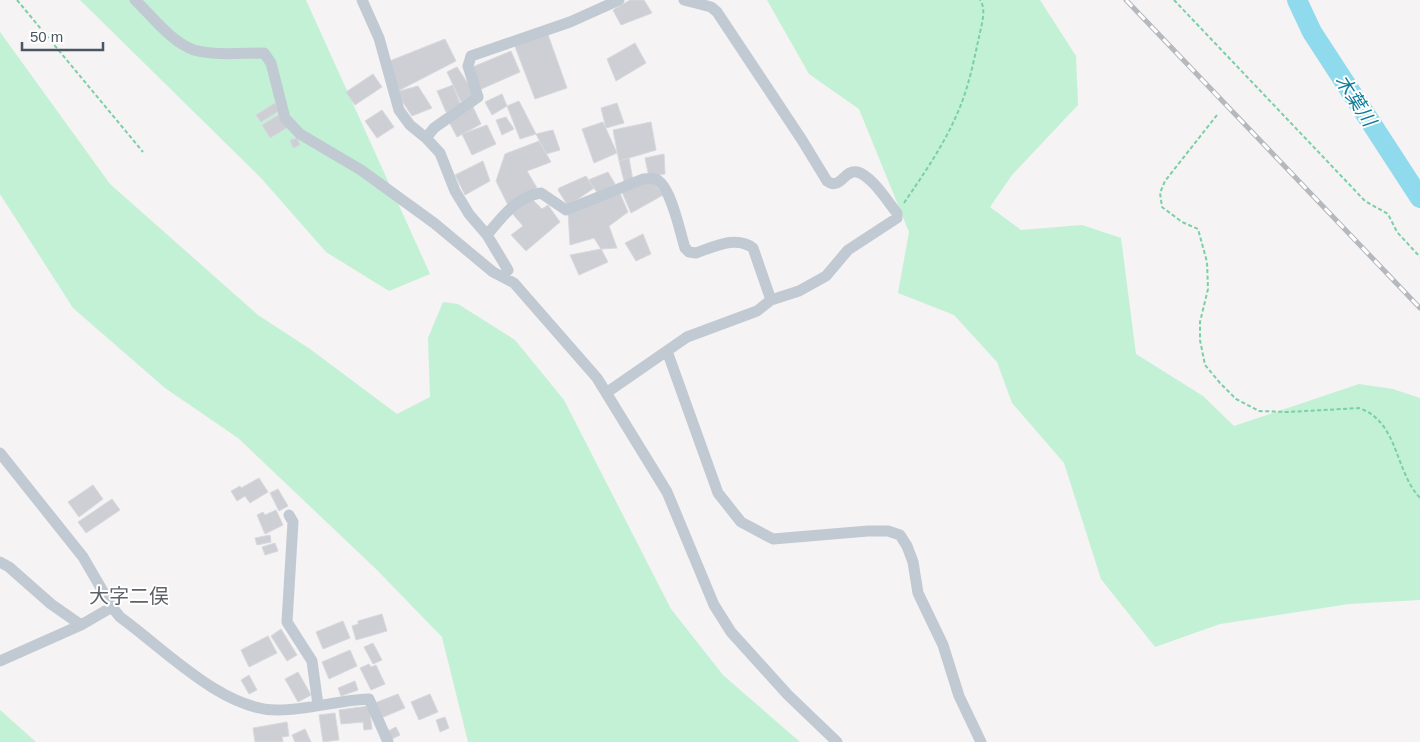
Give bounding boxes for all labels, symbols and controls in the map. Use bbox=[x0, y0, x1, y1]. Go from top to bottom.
scale bar bbox=[22, 20, 104, 52]
text: 50 m bbox=[30, 28, 63, 45]
water label: 木葉川 bbox=[1331, 71, 1381, 132]
district label: 大字二俣 bbox=[89, 585, 169, 607]

